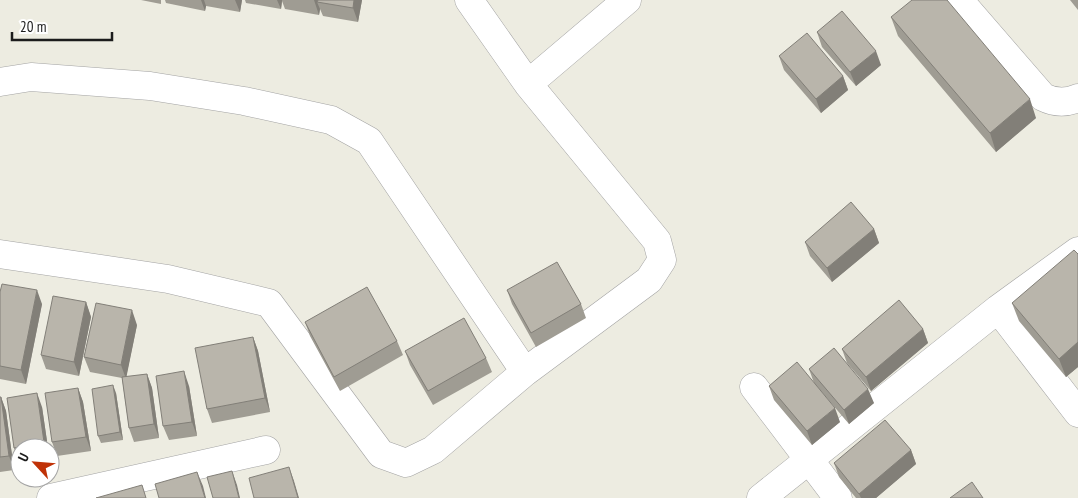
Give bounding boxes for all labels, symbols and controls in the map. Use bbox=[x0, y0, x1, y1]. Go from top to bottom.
scale bar bbox=[12, 10, 112, 42]
text: 20 m bbox=[20, 17, 46, 36]
north arrow bbox=[10, 438, 60, 488]
text: U bbox=[14, 450, 33, 464]

